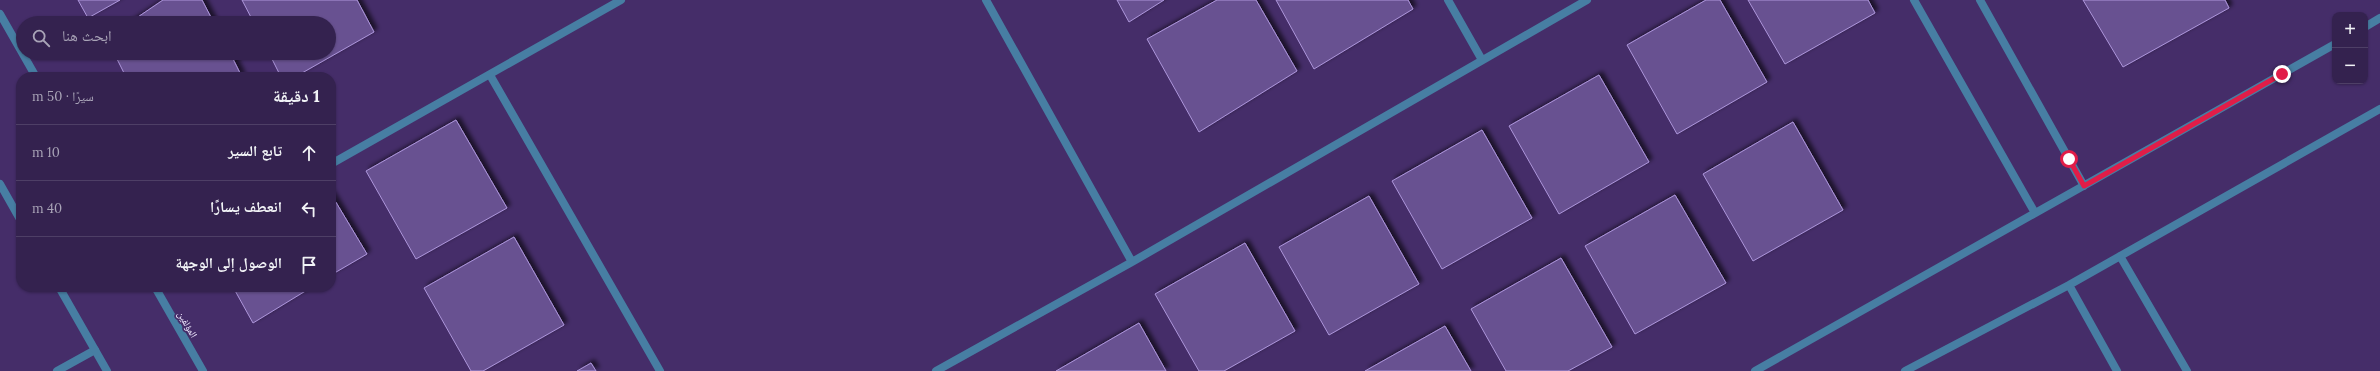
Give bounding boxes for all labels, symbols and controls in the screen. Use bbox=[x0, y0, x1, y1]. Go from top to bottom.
map controls bbox=[2332, 12, 2368, 84]
button: + bbox=[2332, 12, 2368, 48]
search box bbox=[16, 16, 336, 60]
text: ابحث هنا bbox=[62, 26, 112, 45]
icon: search bbox=[30, 27, 52, 49]
button: − bbox=[2332, 48, 2368, 84]
route end bbox=[2273, 65, 2291, 83]
text: 1 دقيقة bbox=[273, 85, 320, 107]
text: سيرًا · 50 m bbox=[32, 88, 94, 105]
text: تابع السير bbox=[228, 141, 282, 160]
icon: ahead bbox=[298, 142, 320, 164]
text: 10 m bbox=[32, 144, 60, 161]
route start bbox=[2060, 150, 2078, 168]
text: انعطف يسارًا bbox=[210, 197, 282, 216]
icon: left bbox=[298, 198, 320, 220]
text: 40 m bbox=[32, 200, 62, 217]
text: الوصول إلى الوجهة bbox=[175, 253, 282, 272]
icon: arrive bbox=[298, 254, 320, 276]
street label: المؤلفين bbox=[175, 309, 200, 340]

